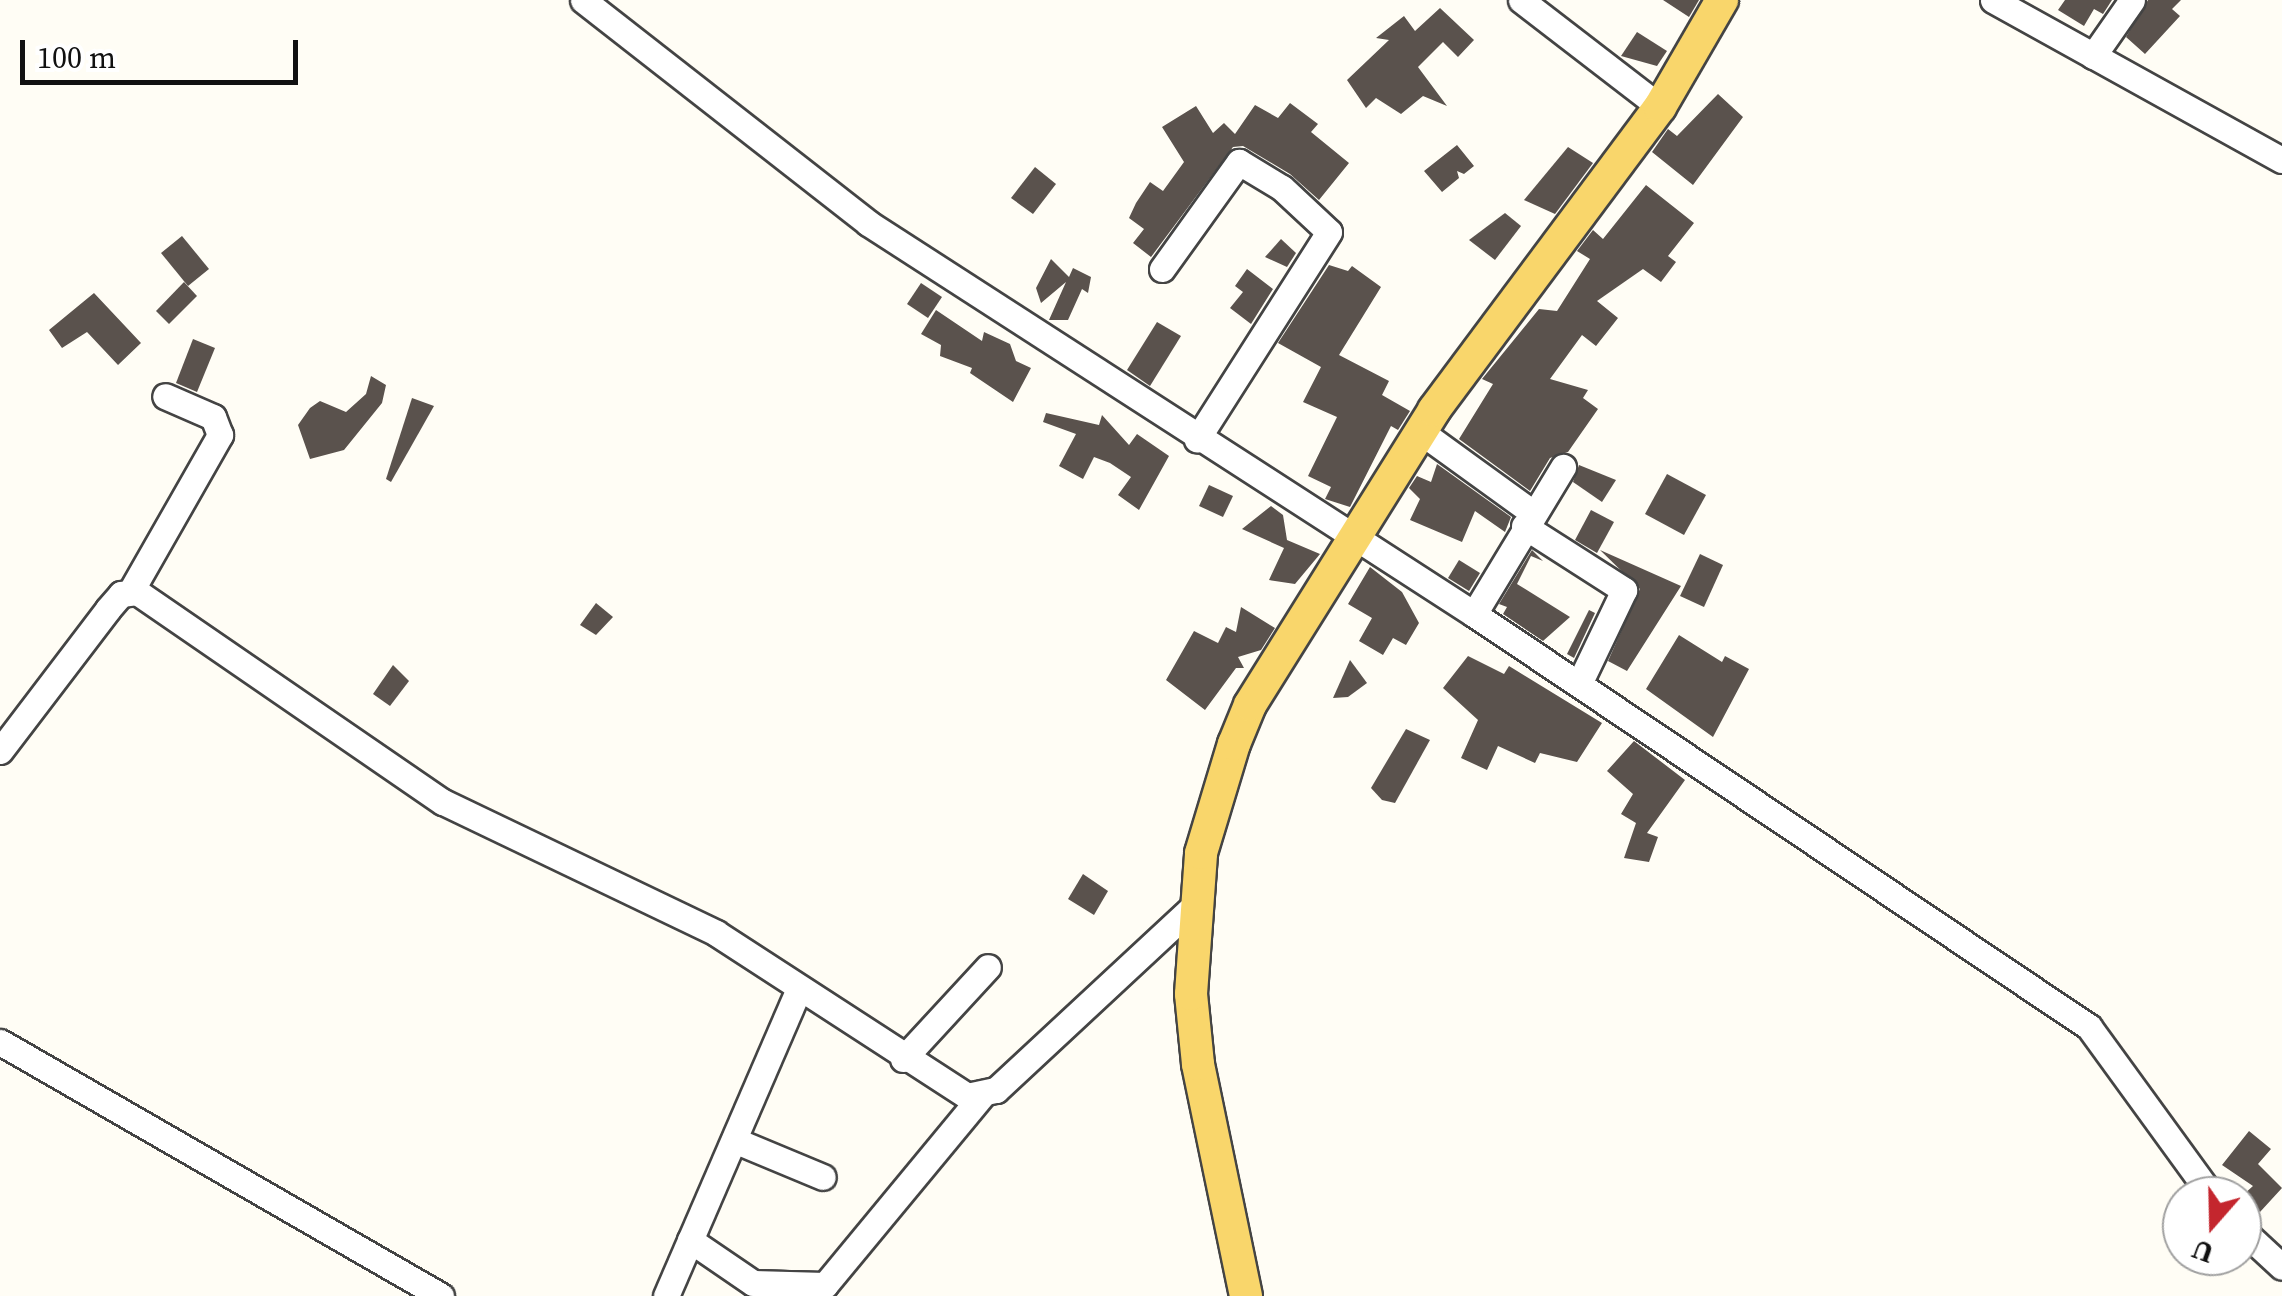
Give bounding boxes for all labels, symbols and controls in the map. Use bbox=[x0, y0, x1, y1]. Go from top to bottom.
scale bar bbox=[25, 20, 302, 82]
text: 100 m bbox=[37, 37, 116, 78]
north arrow bbox=[2162, 1176, 2262, 1276]
text: U bbox=[2186, 1231, 2219, 1274]

